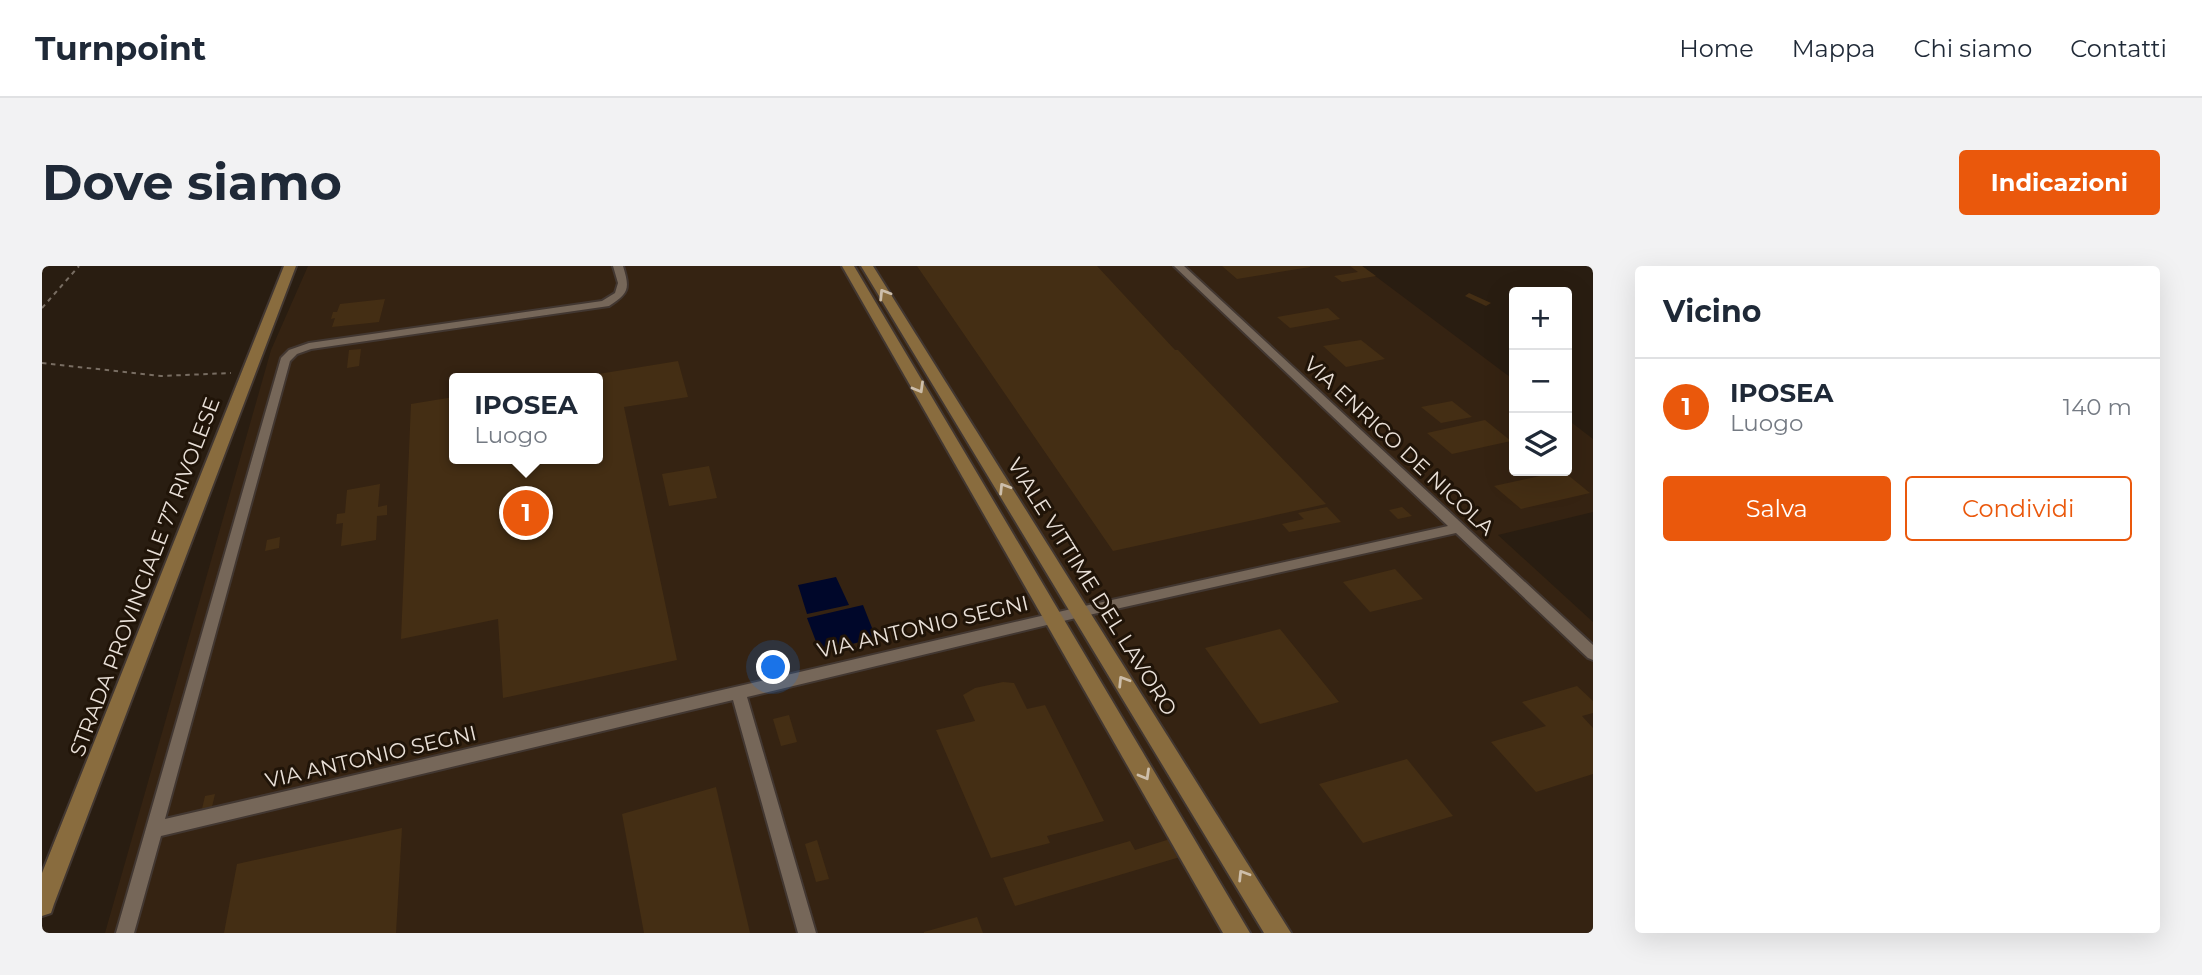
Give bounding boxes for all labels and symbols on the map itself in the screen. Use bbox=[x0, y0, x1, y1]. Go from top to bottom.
one-way arrow bbox=[880, 289, 893, 302]
street label: VIA ENRICO DE NICOLA bbox=[1299, 351, 1500, 541]
one-way arrow bbox=[911, 381, 924, 394]
street label: STRADA PROVINCIALE 77 RIVOLESE bbox=[64, 394, 225, 760]
street label: VIALE VITTIME DEL LAVORO bbox=[1003, 453, 1182, 720]
one-way arrow bbox=[999, 482, 1012, 495]
pin: 1 bbox=[503, 487, 549, 539]
street label: VIA ANTONIO SEGNI bbox=[815, 590, 1031, 663]
your location bbox=[756, 650, 790, 684]
one-way arrow bbox=[1119, 676, 1132, 689]
street label: VIA ANTONIO SEGNI bbox=[263, 720, 479, 793]
one-way arrow bbox=[1137, 768, 1150, 781]
one-way arrow bbox=[1238, 869, 1251, 882]

